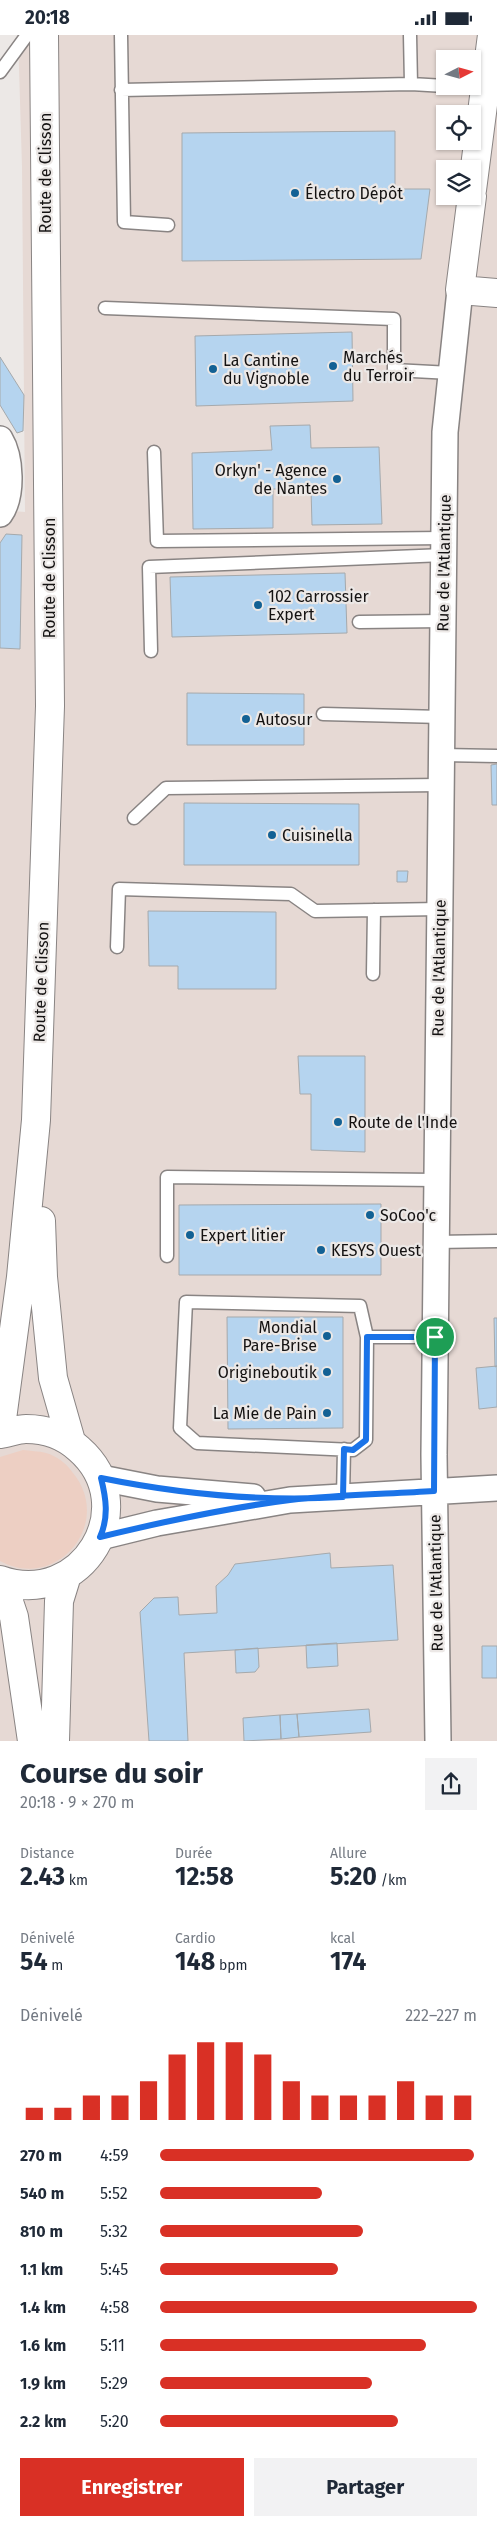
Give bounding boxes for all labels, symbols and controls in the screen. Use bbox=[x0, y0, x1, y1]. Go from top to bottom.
text: 20:18 bbox=[25, 6, 70, 29]
north arrow bbox=[436, 50, 481, 95]
map controls bbox=[436, 50, 481, 205]
button: locate bbox=[436, 105, 481, 150]
street label: Route de Clisson bbox=[36, 113, 55, 233]
button: layers bbox=[436, 160, 481, 205]
place label: Électro Dépôt bbox=[305, 183, 403, 203]
marker: Électro Dépôt bbox=[289, 187, 301, 199]
place label: Marchés du Terroir bbox=[343, 348, 415, 385]
place label: La Cantine du Vignoble bbox=[223, 351, 309, 388]
marker: Marchés du Terroir bbox=[327, 360, 339, 372]
marker: La Cantine du Vignoble bbox=[207, 363, 219, 375]
place label: Orkyn' - Agence de Nantes bbox=[215, 461, 327, 498]
marker: Orkyn' - Agence de Nantes bbox=[331, 473, 343, 485]
street label: Rue de l'Atlantique bbox=[433, 494, 455, 632]
street label: Route de Clisson bbox=[40, 518, 59, 638]
place label: 102 Carrossier Expert bbox=[268, 587, 370, 624]
marker: 102 Carrossier Expert bbox=[252, 599, 264, 611]
place label: Autosur bbox=[256, 710, 313, 729]
marker: Autosur bbox=[240, 713, 252, 725]
place label: Cuisinella bbox=[282, 826, 353, 845]
marker: Cuisinella bbox=[266, 829, 278, 841]
street label: Rue de l'Atlantique bbox=[428, 899, 450, 1037]
street label: Route de Clisson bbox=[29, 921, 53, 1043]
place label: Route de l'Inde bbox=[348, 1113, 457, 1132]
marker: Route de l'Inde bbox=[332, 1116, 344, 1128]
place label: SoCoo'c bbox=[380, 1206, 437, 1225]
marker: SoCoo'c bbox=[364, 1209, 376, 1221]
place label: Expert litier bbox=[200, 1226, 286, 1245]
marker: Expert litier bbox=[184, 1229, 196, 1241]
place label: KESYS Ouest bbox=[331, 1241, 421, 1260]
marker: KESYS Ouest bbox=[315, 1244, 327, 1256]
pin bbox=[414, 1316, 456, 1358]
place label: Mondial Pare-Brise bbox=[242, 1318, 317, 1355]
icon: arrive bbox=[421, 1323, 449, 1351]
marker: Mondial Pare-Brise bbox=[321, 1330, 333, 1342]
place label: Origineboutik bbox=[218, 1363, 318, 1382]
marker: Origineboutik bbox=[321, 1366, 333, 1378]
place label: La Mie de Pain bbox=[213, 1404, 317, 1423]
marker: La Mie de Pain bbox=[321, 1407, 333, 1419]
street label: Rue de l'Atlantique bbox=[425, 1514, 447, 1652]
text: Course du soir bbox=[20, 1757, 203, 1790]
button: share bbox=[425, 1758, 477, 1810]
text: 20:18 · 9 × 270 m bbox=[20, 1793, 135, 1812]
text: Distance bbox=[20, 1845, 74, 1862]
text: Durée bbox=[175, 1845, 212, 1862]
text: Allure bbox=[330, 1845, 367, 1862]
text: 2.43 bbox=[20, 1862, 65, 1892]
text: 12:58 bbox=[175, 1862, 234, 1892]
text: 5:20 bbox=[330, 1862, 377, 1892]
text: km bbox=[65, 1872, 88, 1889]
text: /km bbox=[377, 1872, 407, 1889]
text: Dénivelé bbox=[20, 1930, 75, 1947]
text: Cardio bbox=[175, 1930, 216, 1947]
text: kcal bbox=[330, 1930, 355, 1947]
text: 54 bbox=[20, 1947, 48, 1977]
text: 148 bbox=[175, 1947, 215, 1977]
text: 174 bbox=[330, 1947, 366, 1977]
text: m bbox=[48, 1957, 63, 1974]
text: bpm bbox=[215, 1957, 248, 1974]
text: Dénivelé bbox=[20, 2006, 83, 2025]
text: 222–227 m bbox=[405, 2006, 477, 2025]
text: 270 m bbox=[20, 2146, 62, 2165]
text: 4:59 bbox=[100, 2146, 129, 2165]
text: 540 m bbox=[20, 2184, 64, 2203]
text: 5:52 bbox=[100, 2184, 128, 2203]
text: 810 m bbox=[20, 2222, 63, 2241]
text: 5:32 bbox=[100, 2222, 128, 2241]
text: 1.1 km bbox=[20, 2260, 63, 2279]
text: 5:45 bbox=[100, 2260, 128, 2279]
text: 1.4 km bbox=[20, 2298, 66, 2317]
text: 4:58 bbox=[100, 2298, 129, 2317]
text: 1.6 km bbox=[20, 2336, 66, 2355]
text: 5:11 bbox=[100, 2336, 125, 2355]
text: 1.9 km bbox=[20, 2374, 66, 2393]
text: 5:29 bbox=[100, 2374, 128, 2393]
text: 2.2 km bbox=[20, 2412, 67, 2431]
text: 5:20 bbox=[100, 2412, 129, 2431]
button: Enregistrer bbox=[20, 2458, 244, 2516]
button: Partager bbox=[254, 2458, 477, 2516]

